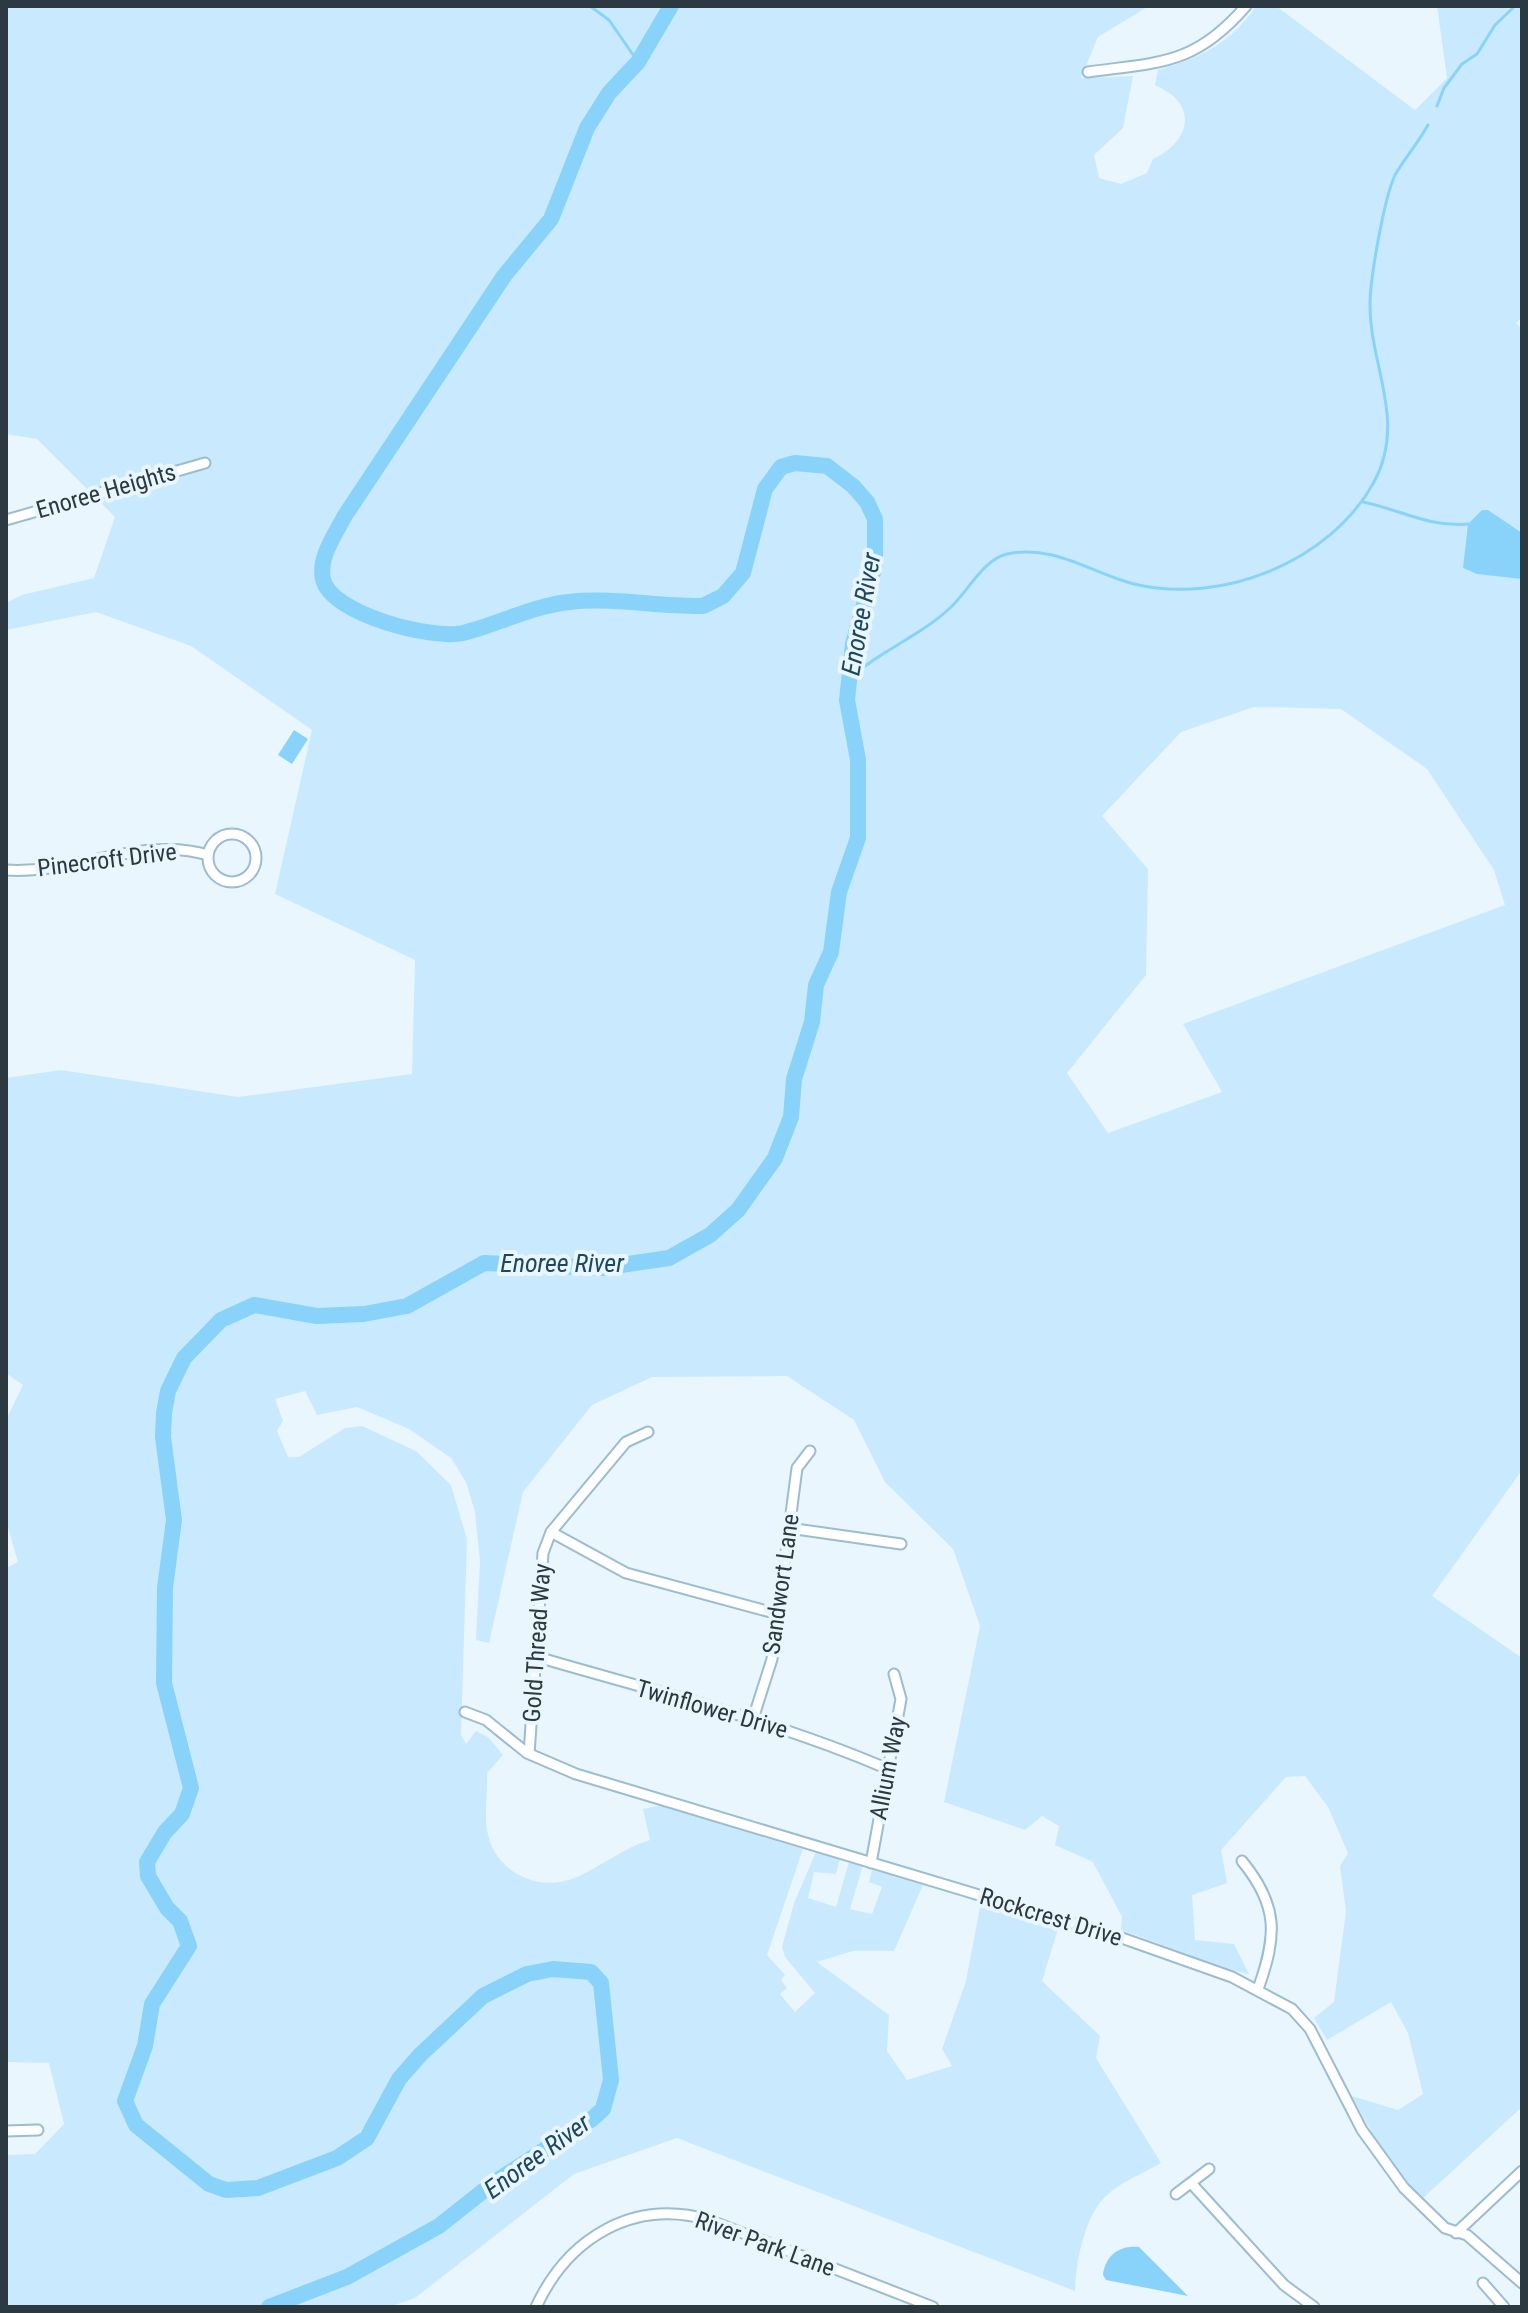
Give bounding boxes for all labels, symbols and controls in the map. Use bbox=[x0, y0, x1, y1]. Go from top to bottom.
street label: Enoree Heights bbox=[33, 458, 179, 524]
water label: Enoree River bbox=[835, 549, 887, 678]
street label: Pinecroft Drive bbox=[36, 838, 178, 882]
water label: Enoree River bbox=[500, 1248, 625, 1278]
street label: Sandwort Lane bbox=[757, 1512, 805, 1656]
street label: Gold Thread Way bbox=[517, 1563, 557, 1723]
street label: Twinflower Drive bbox=[633, 1674, 791, 1744]
street label: Allium Way bbox=[864, 1714, 912, 1822]
street label: Rockcrest Drive bbox=[976, 1882, 1126, 1952]
water label: Enoree River bbox=[478, 2107, 597, 2204]
street label: River Park Lane bbox=[691, 2206, 839, 2282]

